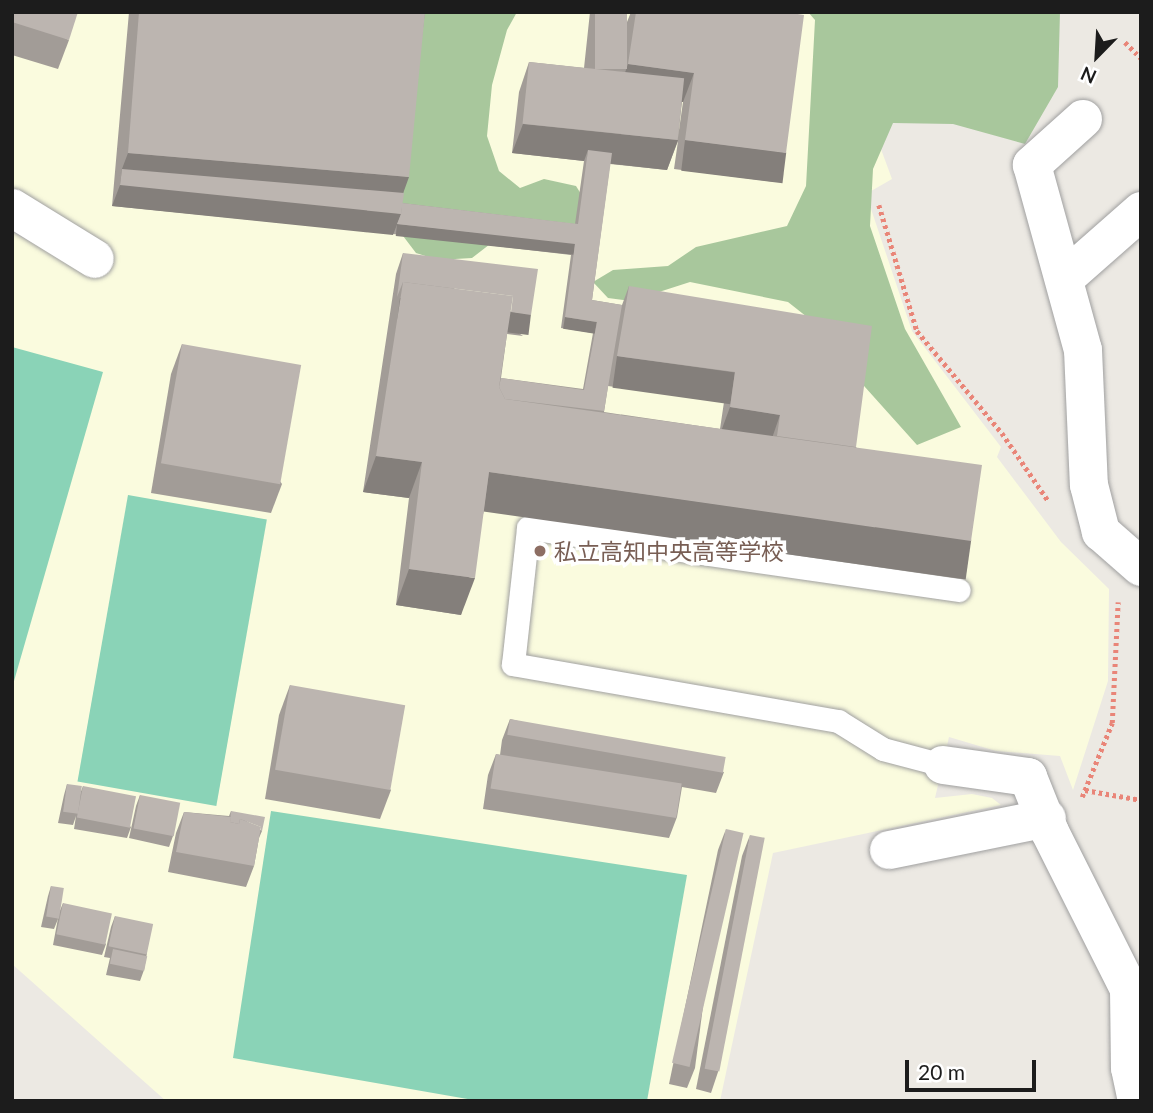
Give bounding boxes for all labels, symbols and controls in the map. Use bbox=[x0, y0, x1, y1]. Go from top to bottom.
north arrow bbox=[1062, 21, 1132, 91]
text: N bbox=[1077, 62, 1100, 89]
place label: 私立高知中央高等学校 bbox=[554, 537, 784, 565]
marker: 私立高知中央高等学校 bbox=[532, 543, 548, 559]
scale bar bbox=[908, 1046, 1039, 1090]
text: 20 m bbox=[918, 1059, 965, 1084]

